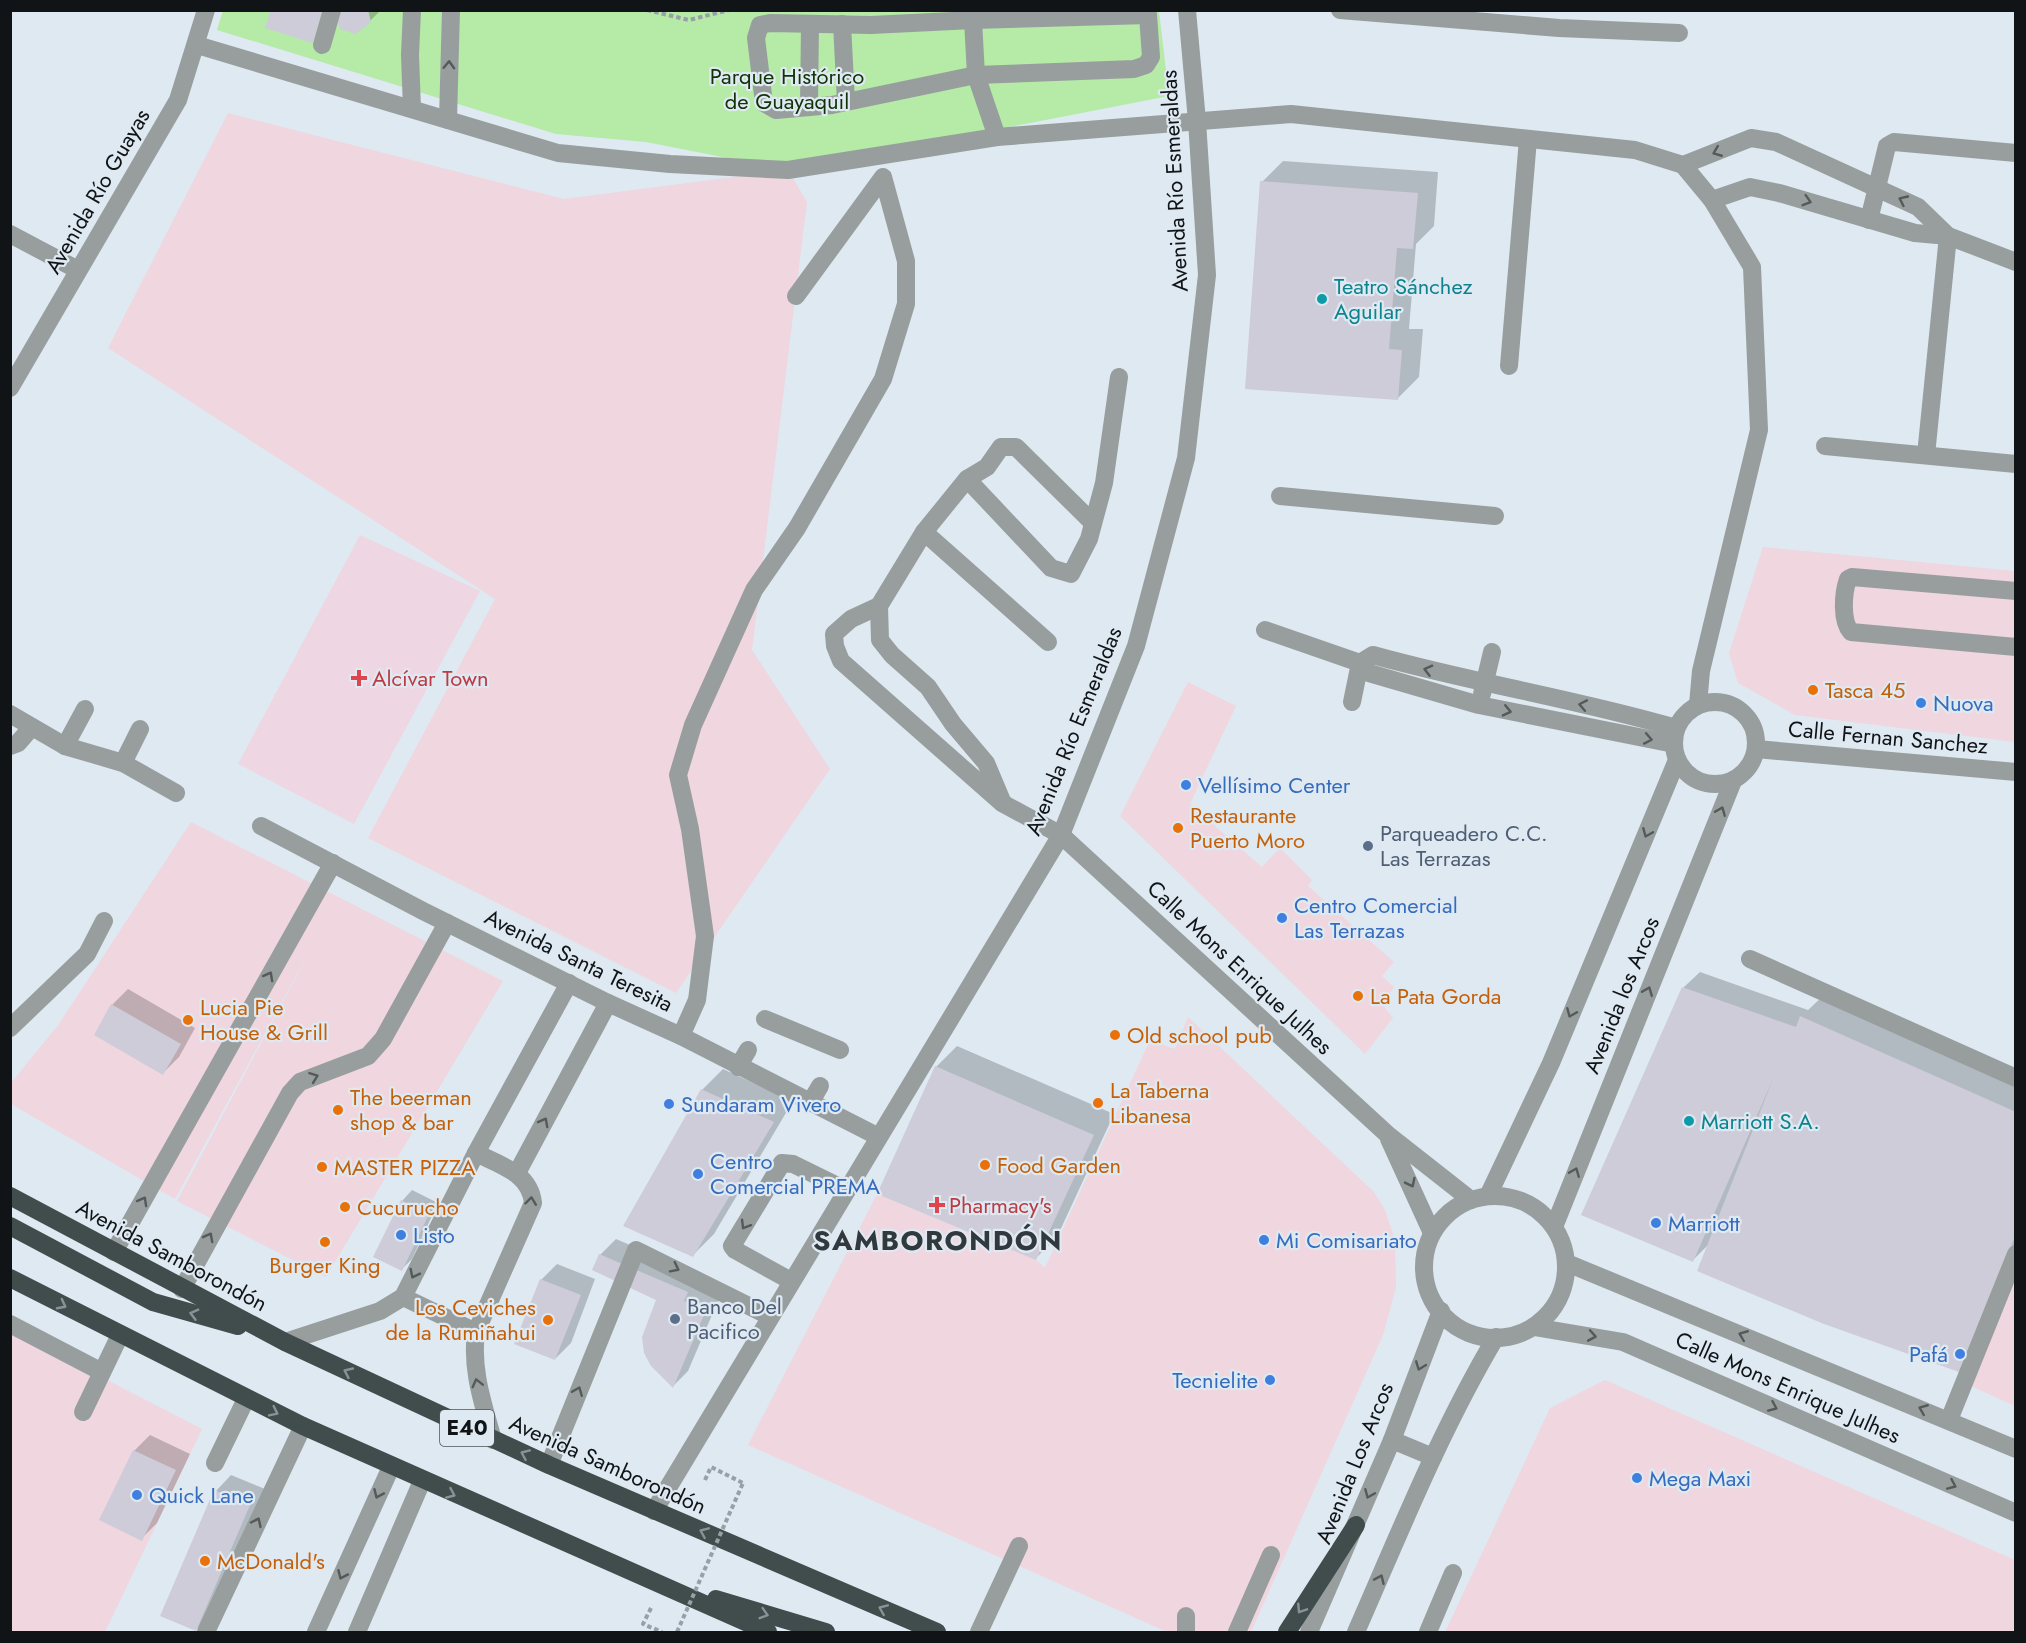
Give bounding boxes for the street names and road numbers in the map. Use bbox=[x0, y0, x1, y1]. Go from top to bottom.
street label: Avenida Río Esmeraldas bbox=[1152, 69, 1196, 293]
street label: Avenida Río Guayas bbox=[37, 102, 157, 280]
street label: Avenida Río Esmeraldas bbox=[1017, 622, 1130, 840]
street label: Calle Fernan Sanchez bbox=[1787, 712, 1989, 762]
street label: Calle Mons Enrique Julhes bbox=[1140, 872, 1340, 1062]
street label: Avenida Santa Teresita bbox=[479, 900, 679, 1020]
street label: Avenida los Arcos bbox=[1575, 912, 1667, 1078]
street label: Avenida Samborondón bbox=[71, 1191, 273, 1319]
street label: Calle Mons Enrique Julhes bbox=[1670, 1323, 1906, 1451]
street label: Avenida Los Arcos bbox=[1307, 1377, 1401, 1549]
street label: Avenida Samborondón bbox=[505, 1406, 711, 1522]
road number: E40 bbox=[440, 1410, 494, 1446]

